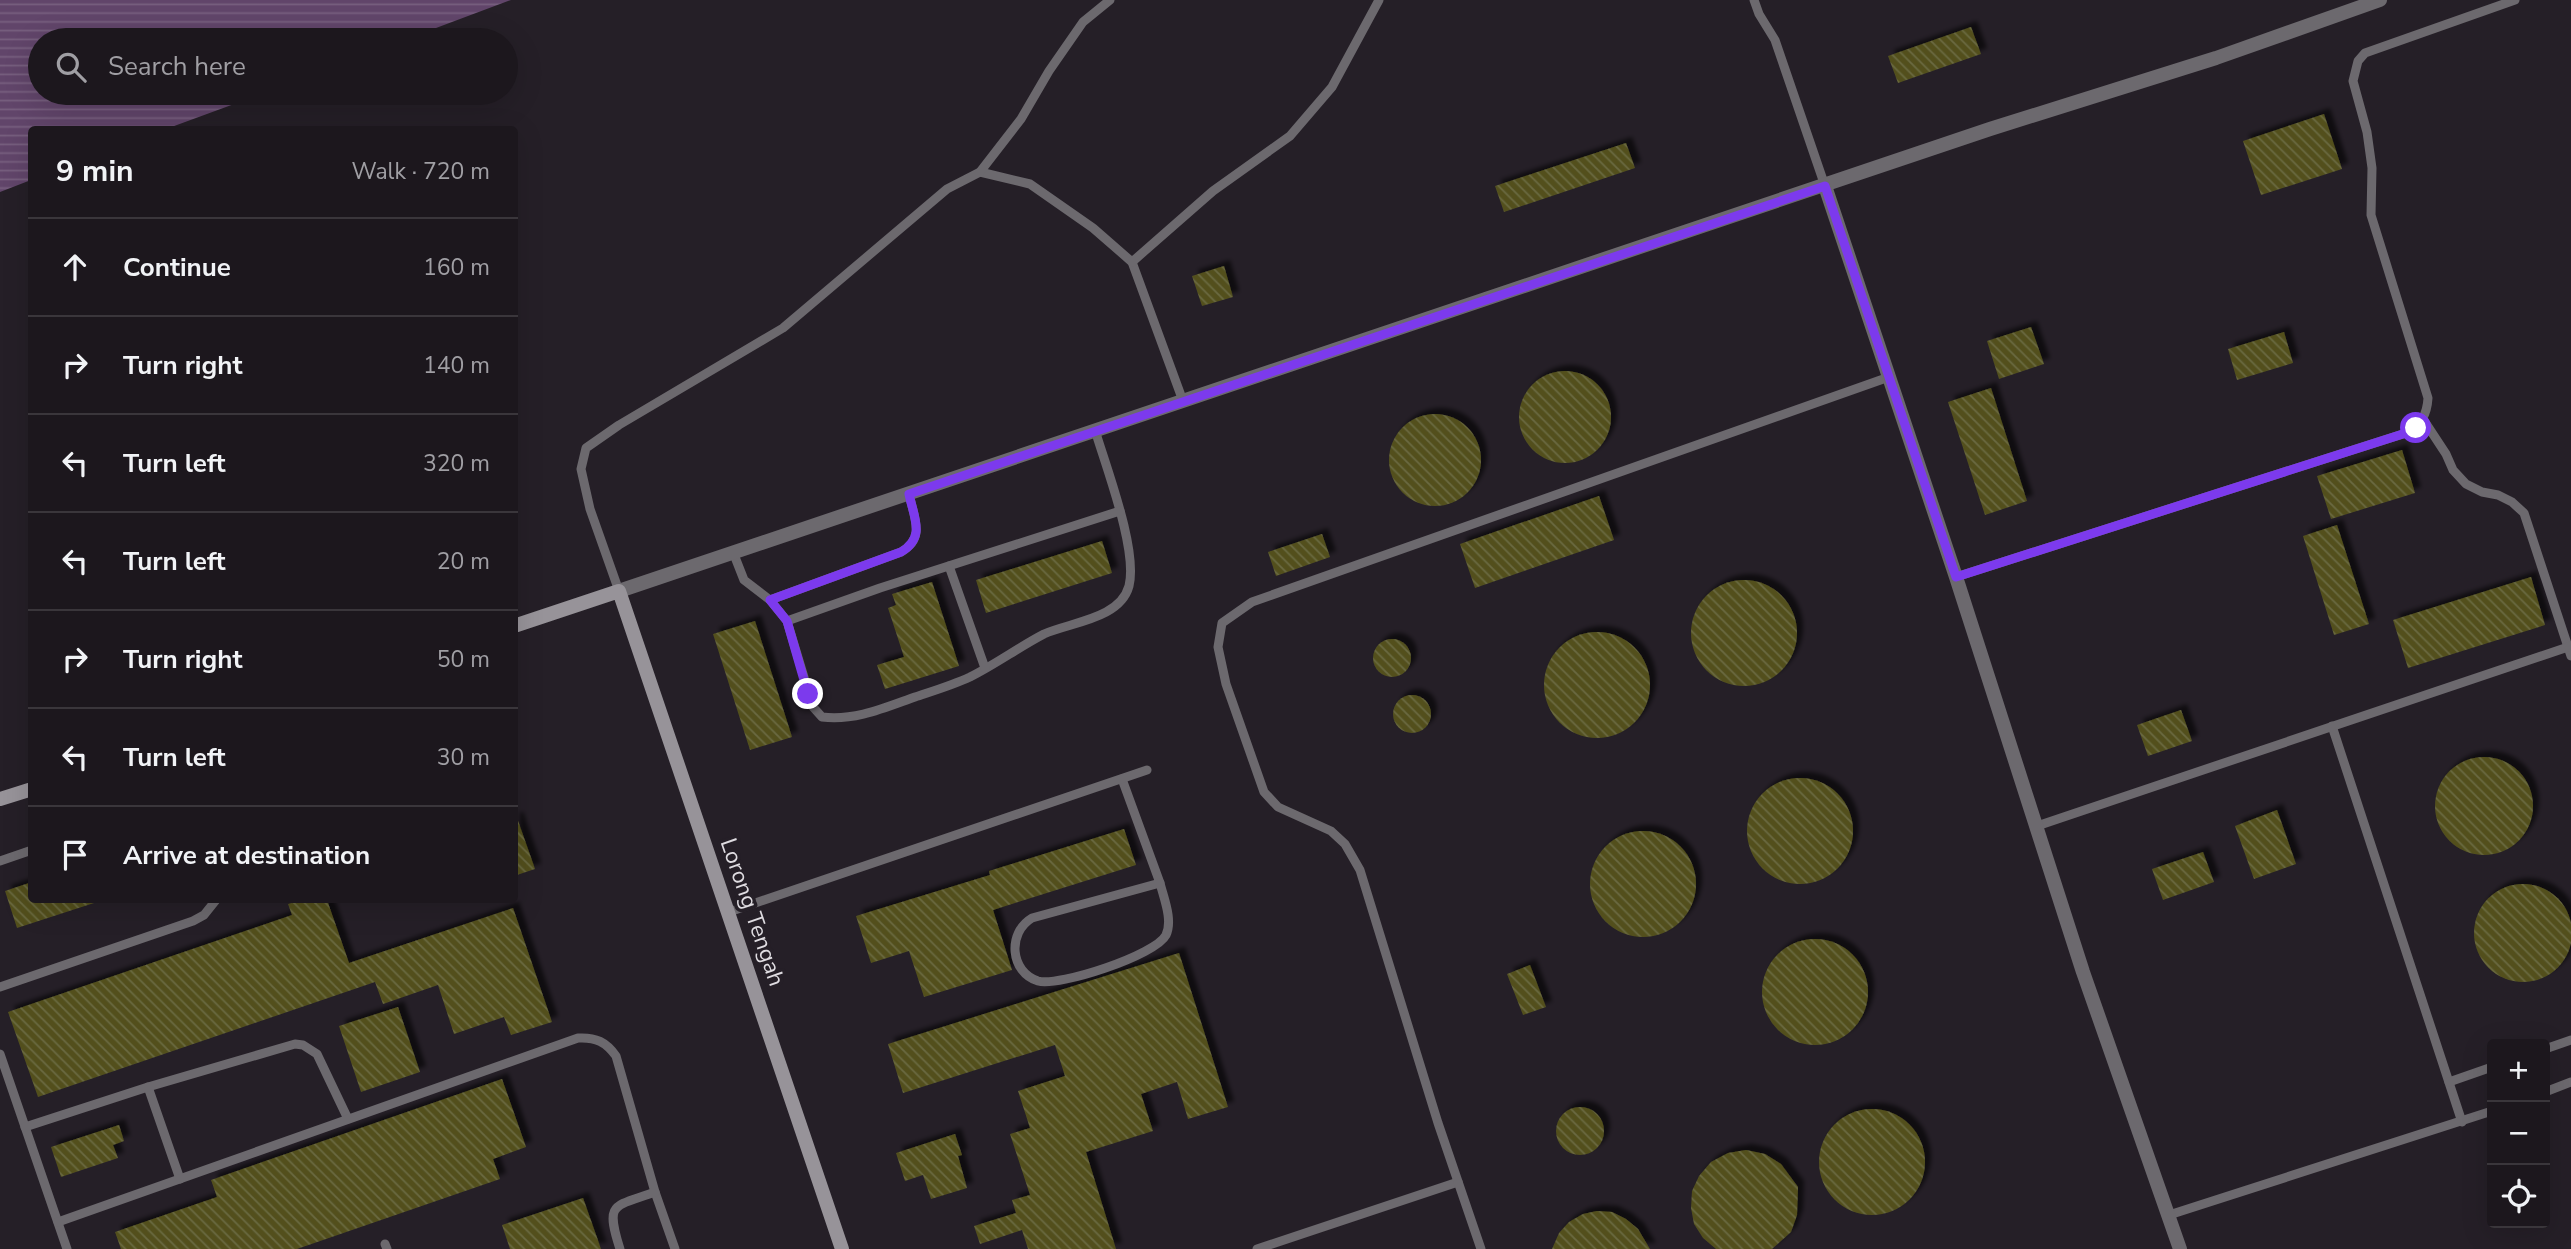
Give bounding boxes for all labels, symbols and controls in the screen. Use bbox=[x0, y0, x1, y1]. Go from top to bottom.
search box bbox=[28, 28, 518, 105]
icon: search bbox=[52, 48, 90, 86]
text: Search here bbox=[108, 49, 246, 84]
text: 9 min bbox=[56, 151, 134, 192]
text: Walk · 720 m bbox=[351, 156, 490, 187]
icon: ahead bbox=[56, 248, 94, 286]
text: Continue bbox=[123, 250, 231, 285]
text: 160 m bbox=[423, 252, 490, 283]
icon: right bbox=[56, 346, 94, 384]
text: Turn right bbox=[123, 348, 242, 383]
text: 140 m bbox=[423, 350, 490, 381]
route start bbox=[2400, 412, 2431, 443]
icon: left bbox=[56, 444, 94, 482]
text: Turn left bbox=[123, 446, 226, 481]
text: 320 m bbox=[423, 448, 490, 479]
icon: left bbox=[56, 542, 94, 580]
text: Turn left bbox=[123, 544, 226, 579]
text: 20 m bbox=[437, 546, 490, 577]
icon: right bbox=[56, 640, 94, 678]
text: Turn right bbox=[123, 642, 242, 677]
text: 50 m bbox=[437, 644, 490, 675]
route end bbox=[792, 678, 823, 709]
icon: left bbox=[56, 738, 94, 776]
text: Turn left bbox=[123, 740, 226, 775]
text: 30 m bbox=[437, 742, 490, 773]
street label: Lorong Tengah bbox=[713, 834, 792, 990]
icon: arrive bbox=[56, 836, 94, 874]
text: Arrive at destination bbox=[123, 838, 370, 873]
map controls bbox=[2487, 1039, 2550, 1228]
button: + bbox=[2487, 1039, 2550, 1102]
button: − bbox=[2487, 1102, 2550, 1165]
button: locate bbox=[2487, 1165, 2550, 1228]

